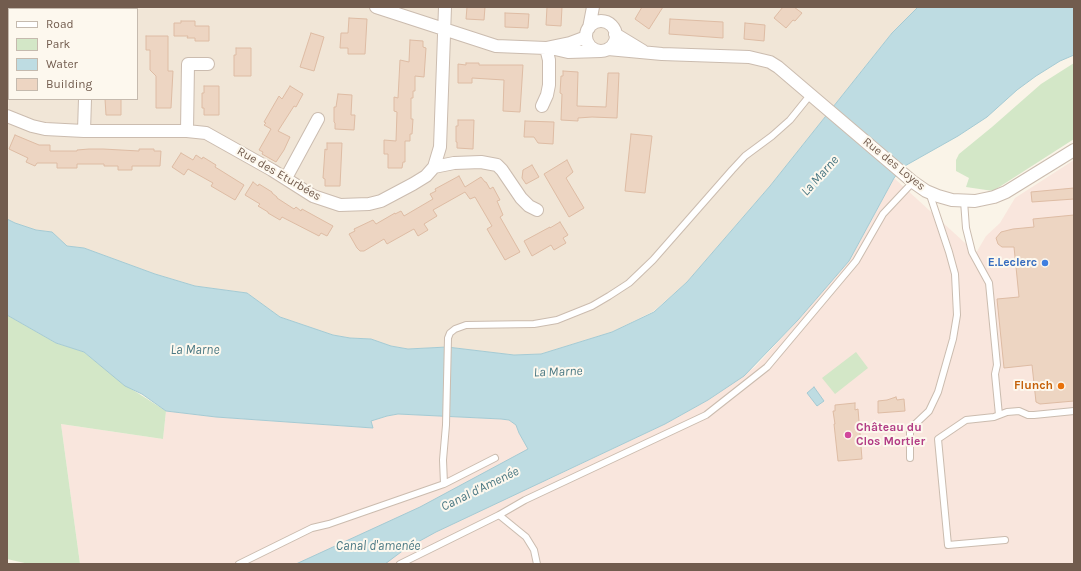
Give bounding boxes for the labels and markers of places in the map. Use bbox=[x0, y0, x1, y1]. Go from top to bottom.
place label: E.Leclerc bbox=[988, 256, 1037, 270]
marker: E.Leclerc bbox=[1040, 258, 1050, 268]
place label: Flunch bbox=[1014, 379, 1053, 393]
marker: Flunch bbox=[1056, 381, 1066, 391]
place label: Château du Clos Mortier bbox=[856, 421, 925, 449]
marker: Château du Clos Mortier bbox=[843, 430, 853, 440]

